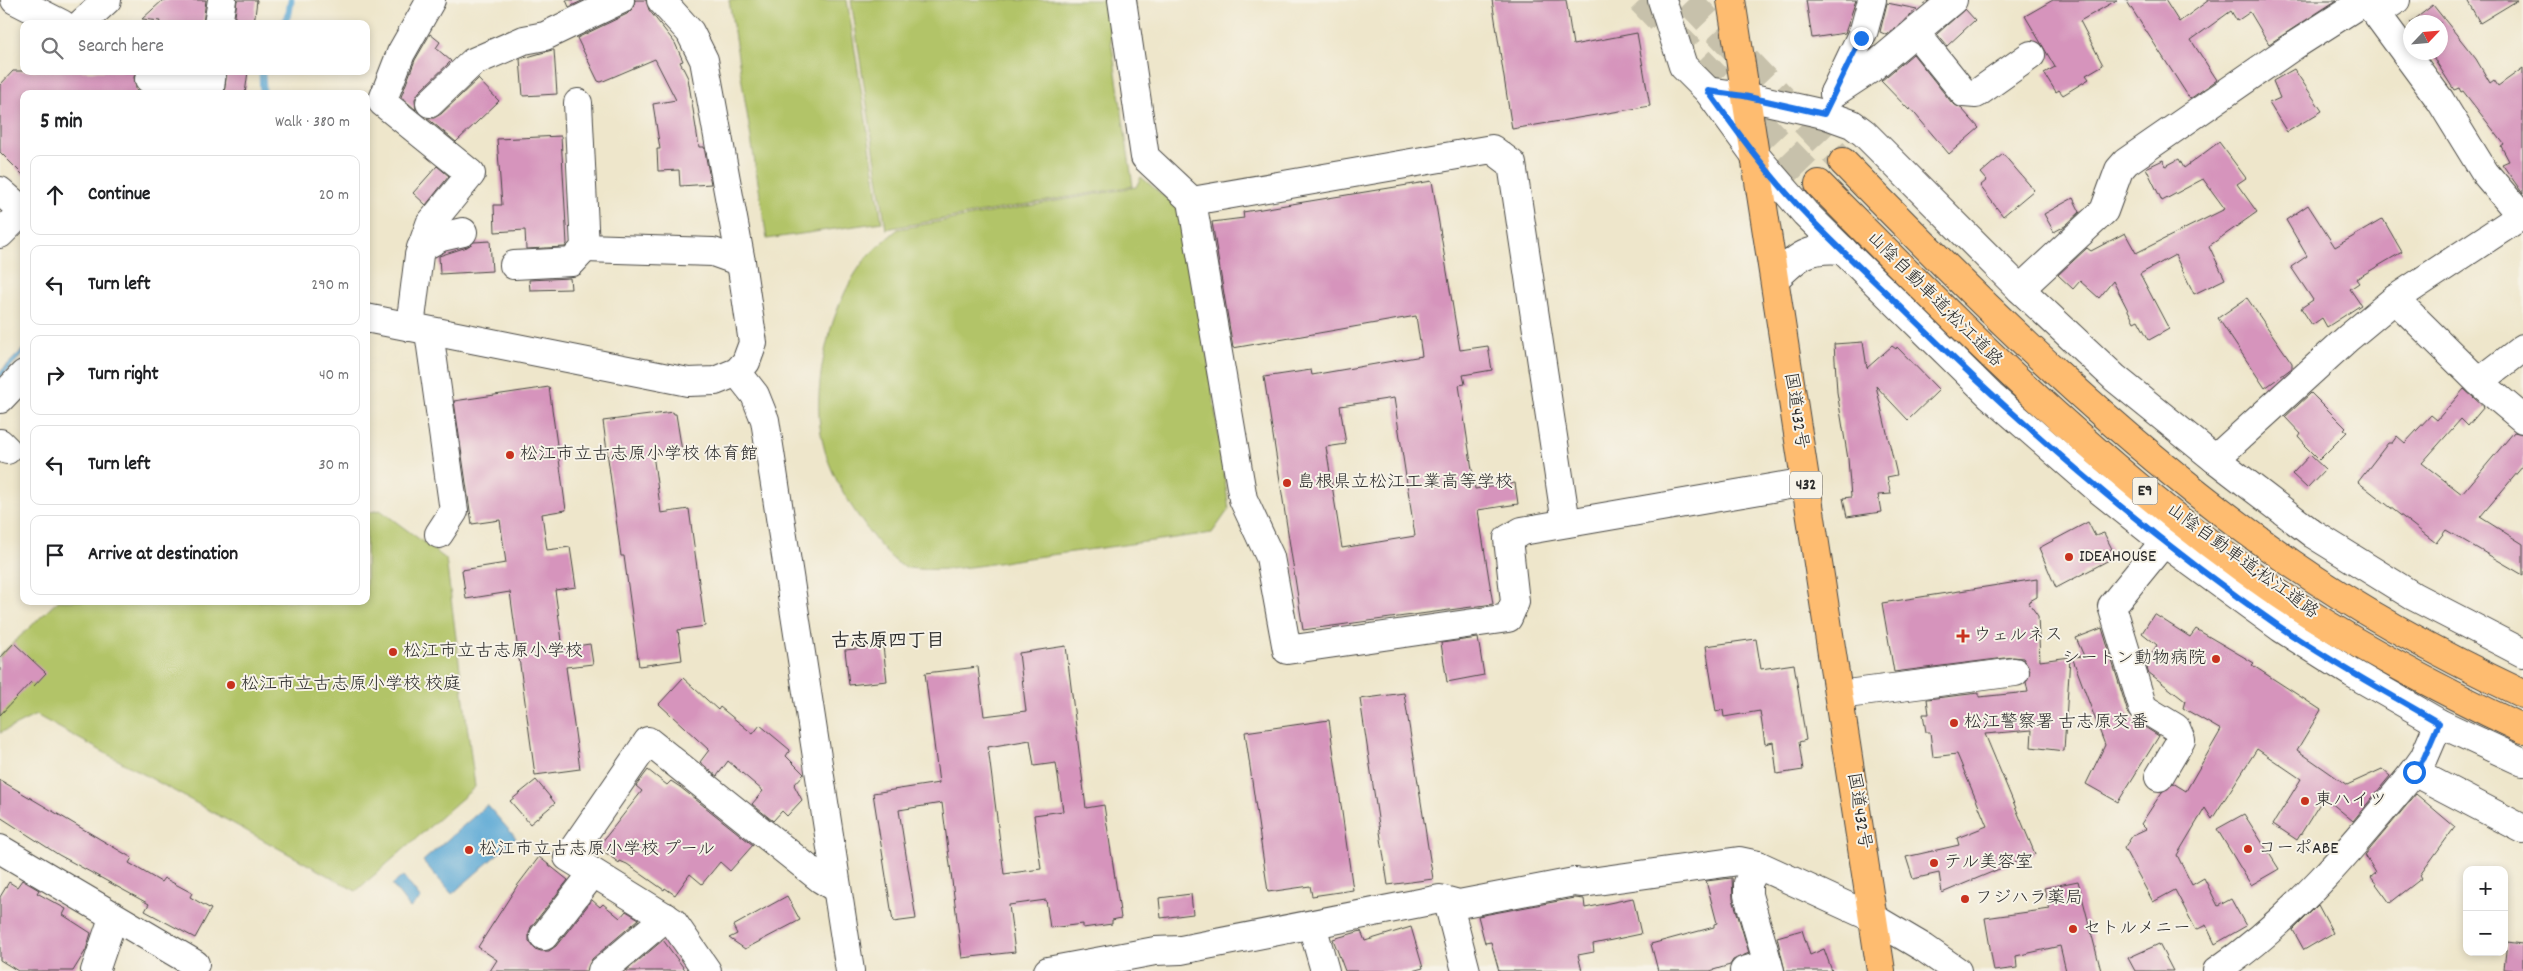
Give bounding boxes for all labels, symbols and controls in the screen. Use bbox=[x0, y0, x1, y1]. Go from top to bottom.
north arrow bbox=[2403, 15, 2448, 60]
search box bbox=[20, 20, 370, 75]
route end bbox=[1850, 27, 1873, 50]
icon: search bbox=[38, 34, 66, 62]
text: Search here bbox=[78, 34, 164, 61]
text: 5 min bbox=[40, 108, 83, 138]
text: Walk · 380 m bbox=[275, 111, 350, 134]
icon: ahead bbox=[41, 181, 69, 209]
text: Continue bbox=[88, 182, 150, 209]
text: 20 m bbox=[319, 184, 349, 207]
street label: 山陰自動車道;松江道路 bbox=[1861, 227, 2007, 373]
icon: left bbox=[41, 271, 69, 299]
text: Turn left bbox=[88, 272, 151, 299]
text: 290 m bbox=[311, 274, 349, 297]
icon: right bbox=[41, 361, 69, 389]
text: Turn right bbox=[88, 362, 159, 389]
text: 40 m bbox=[319, 364, 349, 387]
street label: 国道432号 bbox=[1777, 371, 1813, 451]
place label: 松江市立古志原小学校 体育館 bbox=[520, 443, 758, 468]
marker: 松江市立古志原小学校 体育館 bbox=[504, 449, 516, 461]
icon: left bbox=[41, 451, 69, 479]
text: Turn left bbox=[88, 452, 151, 479]
text: 30 m bbox=[319, 454, 349, 477]
place label: 島根県立松江工業高等学校 bbox=[1297, 471, 1513, 496]
road number: 432 bbox=[1790, 472, 1822, 498]
marker: 島根県立松江工業高等学校 bbox=[1281, 477, 1293, 489]
road number: E9 bbox=[2132, 478, 2158, 504]
street label: 山陰自動車道;松江道路 bbox=[2161, 498, 2323, 626]
icon: arrive bbox=[41, 541, 69, 569]
text: Arrive at destination bbox=[88, 542, 238, 569]
place label: IDEAHOUSE bbox=[2079, 545, 2156, 570]
marker: IDEAHOUSE bbox=[2063, 551, 2075, 563]
place label: ウェルネス bbox=[1973, 624, 2063, 649]
district label: 古志原四丁目 bbox=[831, 629, 945, 656]
marker: ウェルネス bbox=[1957, 630, 1969, 642]
place label: 松江市立古志原小学校 bbox=[403, 640, 583, 665]
marker: 松江市立古志原小学校 bbox=[387, 646, 399, 658]
place label: シートン動物病院 bbox=[2062, 647, 2206, 672]
marker: シートン動物病院 bbox=[2210, 653, 2222, 665]
place label: 松江市立古志原小学校 校庭 bbox=[241, 673, 461, 698]
marker: 松江市立古志原小学校 校庭 bbox=[225, 679, 237, 691]
place label: 松江警察署 古志原交番 bbox=[1964, 711, 2148, 736]
marker: 松江警察署 古志原交番 bbox=[1948, 717, 1960, 729]
route start bbox=[2403, 761, 2426, 784]
street label: 国道432号 bbox=[1840, 771, 1876, 851]
place label: 東ハイツ bbox=[2315, 789, 2387, 814]
marker: 東ハイツ bbox=[2299, 795, 2311, 807]
place label: コーポABE bbox=[2258, 837, 2339, 862]
place label: 松江市立古志原小学校 プール bbox=[479, 838, 715, 863]
marker: コーポABE bbox=[2242, 843, 2254, 855]
marker: 松江市立古志原小学校 プール bbox=[463, 844, 475, 856]
place label: テル美容室 bbox=[1944, 851, 2033, 876]
marker: テル美容室 bbox=[1928, 857, 1940, 869]
map controls bbox=[2463, 866, 2508, 956]
button: + bbox=[2463, 866, 2508, 911]
place label: フジハラ薬局 bbox=[1975, 887, 2083, 912]
marker: フジハラ薬局 bbox=[1959, 893, 1971, 905]
button: − bbox=[2463, 911, 2508, 956]
place label: セトルメニー bbox=[2083, 917, 2191, 942]
marker: セトルメニー bbox=[2067, 923, 2079, 935]

